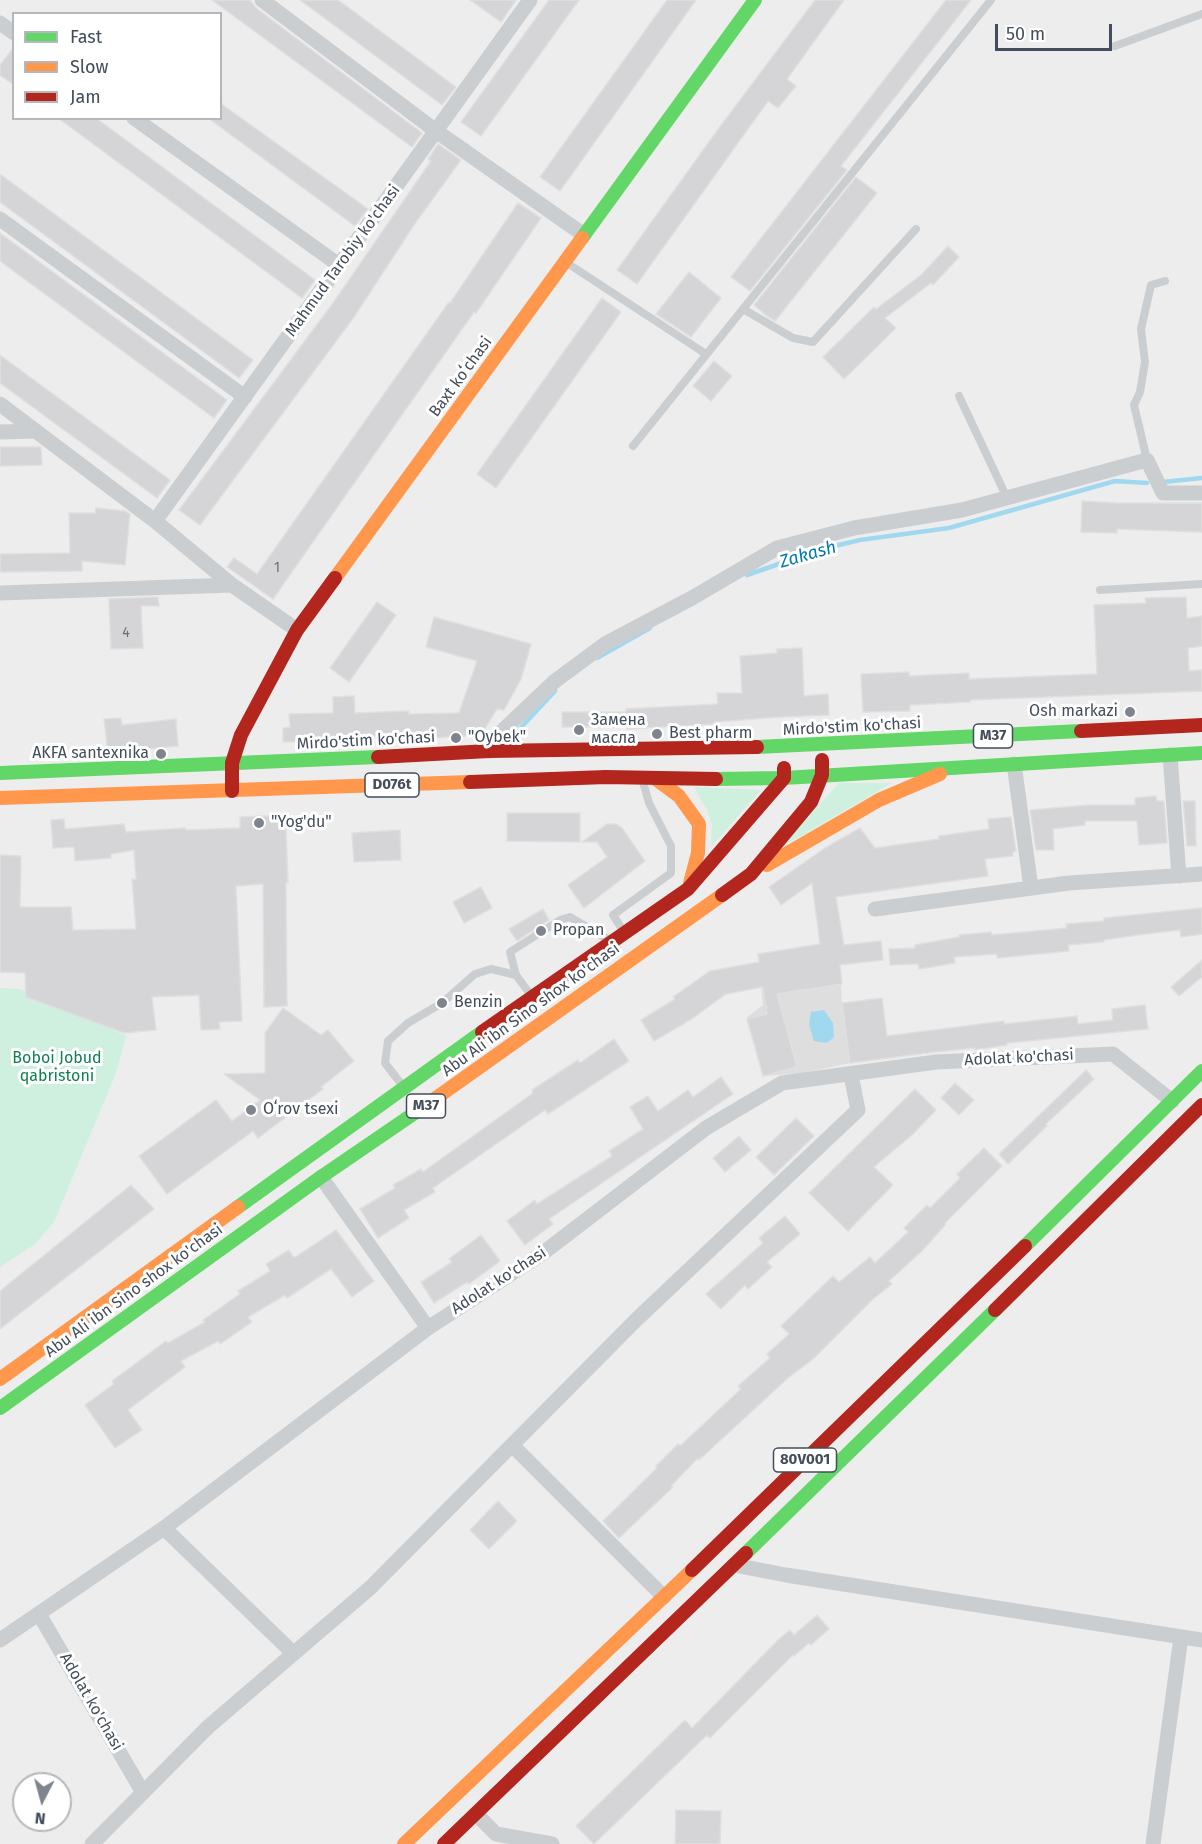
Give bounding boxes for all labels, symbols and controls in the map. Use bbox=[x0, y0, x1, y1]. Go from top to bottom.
legend bbox=[12, 12, 222, 120]
scale bar bbox=[998, 12, 1115, 50]
text: 50 m bbox=[1006, 23, 1045, 45]
text: Fast bbox=[70, 26, 102, 48]
text: Slow bbox=[70, 56, 108, 78]
text: Jam bbox=[70, 86, 101, 108]
street label: Mahmud Tarobiy ko'chasi bbox=[282, 181, 404, 341]
street label: Baxt koʻchasi bbox=[425, 333, 497, 421]
water label: Zakash bbox=[777, 537, 839, 573]
house number: 1 bbox=[274, 560, 280, 576]
house number: 4 bbox=[122, 625, 130, 641]
place label: Osh markazi bbox=[1029, 702, 1118, 722]
marker: Osh markazi bbox=[1123, 705, 1137, 719]
place label: Замена масла bbox=[591, 711, 646, 749]
street label: Mirdo'stim ko'chasi bbox=[782, 714, 922, 740]
marker: Замена масла bbox=[572, 723, 586, 737]
place label: Best pharm bbox=[669, 724, 752, 744]
road number: M37 bbox=[974, 724, 1012, 748]
marker: Best pharm bbox=[650, 727, 664, 741]
street label: Mirdo'stim ko'chasi bbox=[296, 728, 436, 754]
place label: "Oybek" bbox=[468, 728, 526, 748]
marker: "Oybek" bbox=[449, 731, 463, 745]
place label: AKFA santexnika bbox=[32, 744, 149, 764]
marker: AKFA santexnika bbox=[154, 747, 168, 761]
road number: D076t bbox=[365, 773, 419, 797]
place label: "Yog'du" bbox=[271, 813, 332, 833]
marker: "Yog'du" bbox=[252, 816, 266, 830]
place label: Propan bbox=[553, 921, 604, 941]
marker: Propan bbox=[534, 924, 548, 938]
street label: Abu Ali ibn Sino shox ko'chasi bbox=[438, 939, 624, 1081]
place label: Benzin bbox=[454, 993, 503, 1013]
marker: Benzin bbox=[435, 996, 449, 1010]
street label: Adolat ko'chasi bbox=[964, 1046, 1074, 1070]
park label: Boboi Jobud qabristoni bbox=[12, 1049, 102, 1087]
road number: M37 bbox=[406, 1094, 446, 1118]
place label: Oʻrov tsexi bbox=[263, 1100, 339, 1120]
marker: Oʻrov tsexi bbox=[244, 1103, 258, 1117]
street label: Abu Ali ibn Sino shox ko'chasi bbox=[41, 1220, 227, 1362]
street label: Adolat ko'chasi bbox=[448, 1243, 550, 1319]
road number: 80V001 bbox=[774, 1448, 836, 1472]
street label: Adolat ko'chasi bbox=[55, 1650, 127, 1754]
north arrow bbox=[12, 1772, 72, 1832]
text: N bbox=[34, 1808, 47, 1828]

